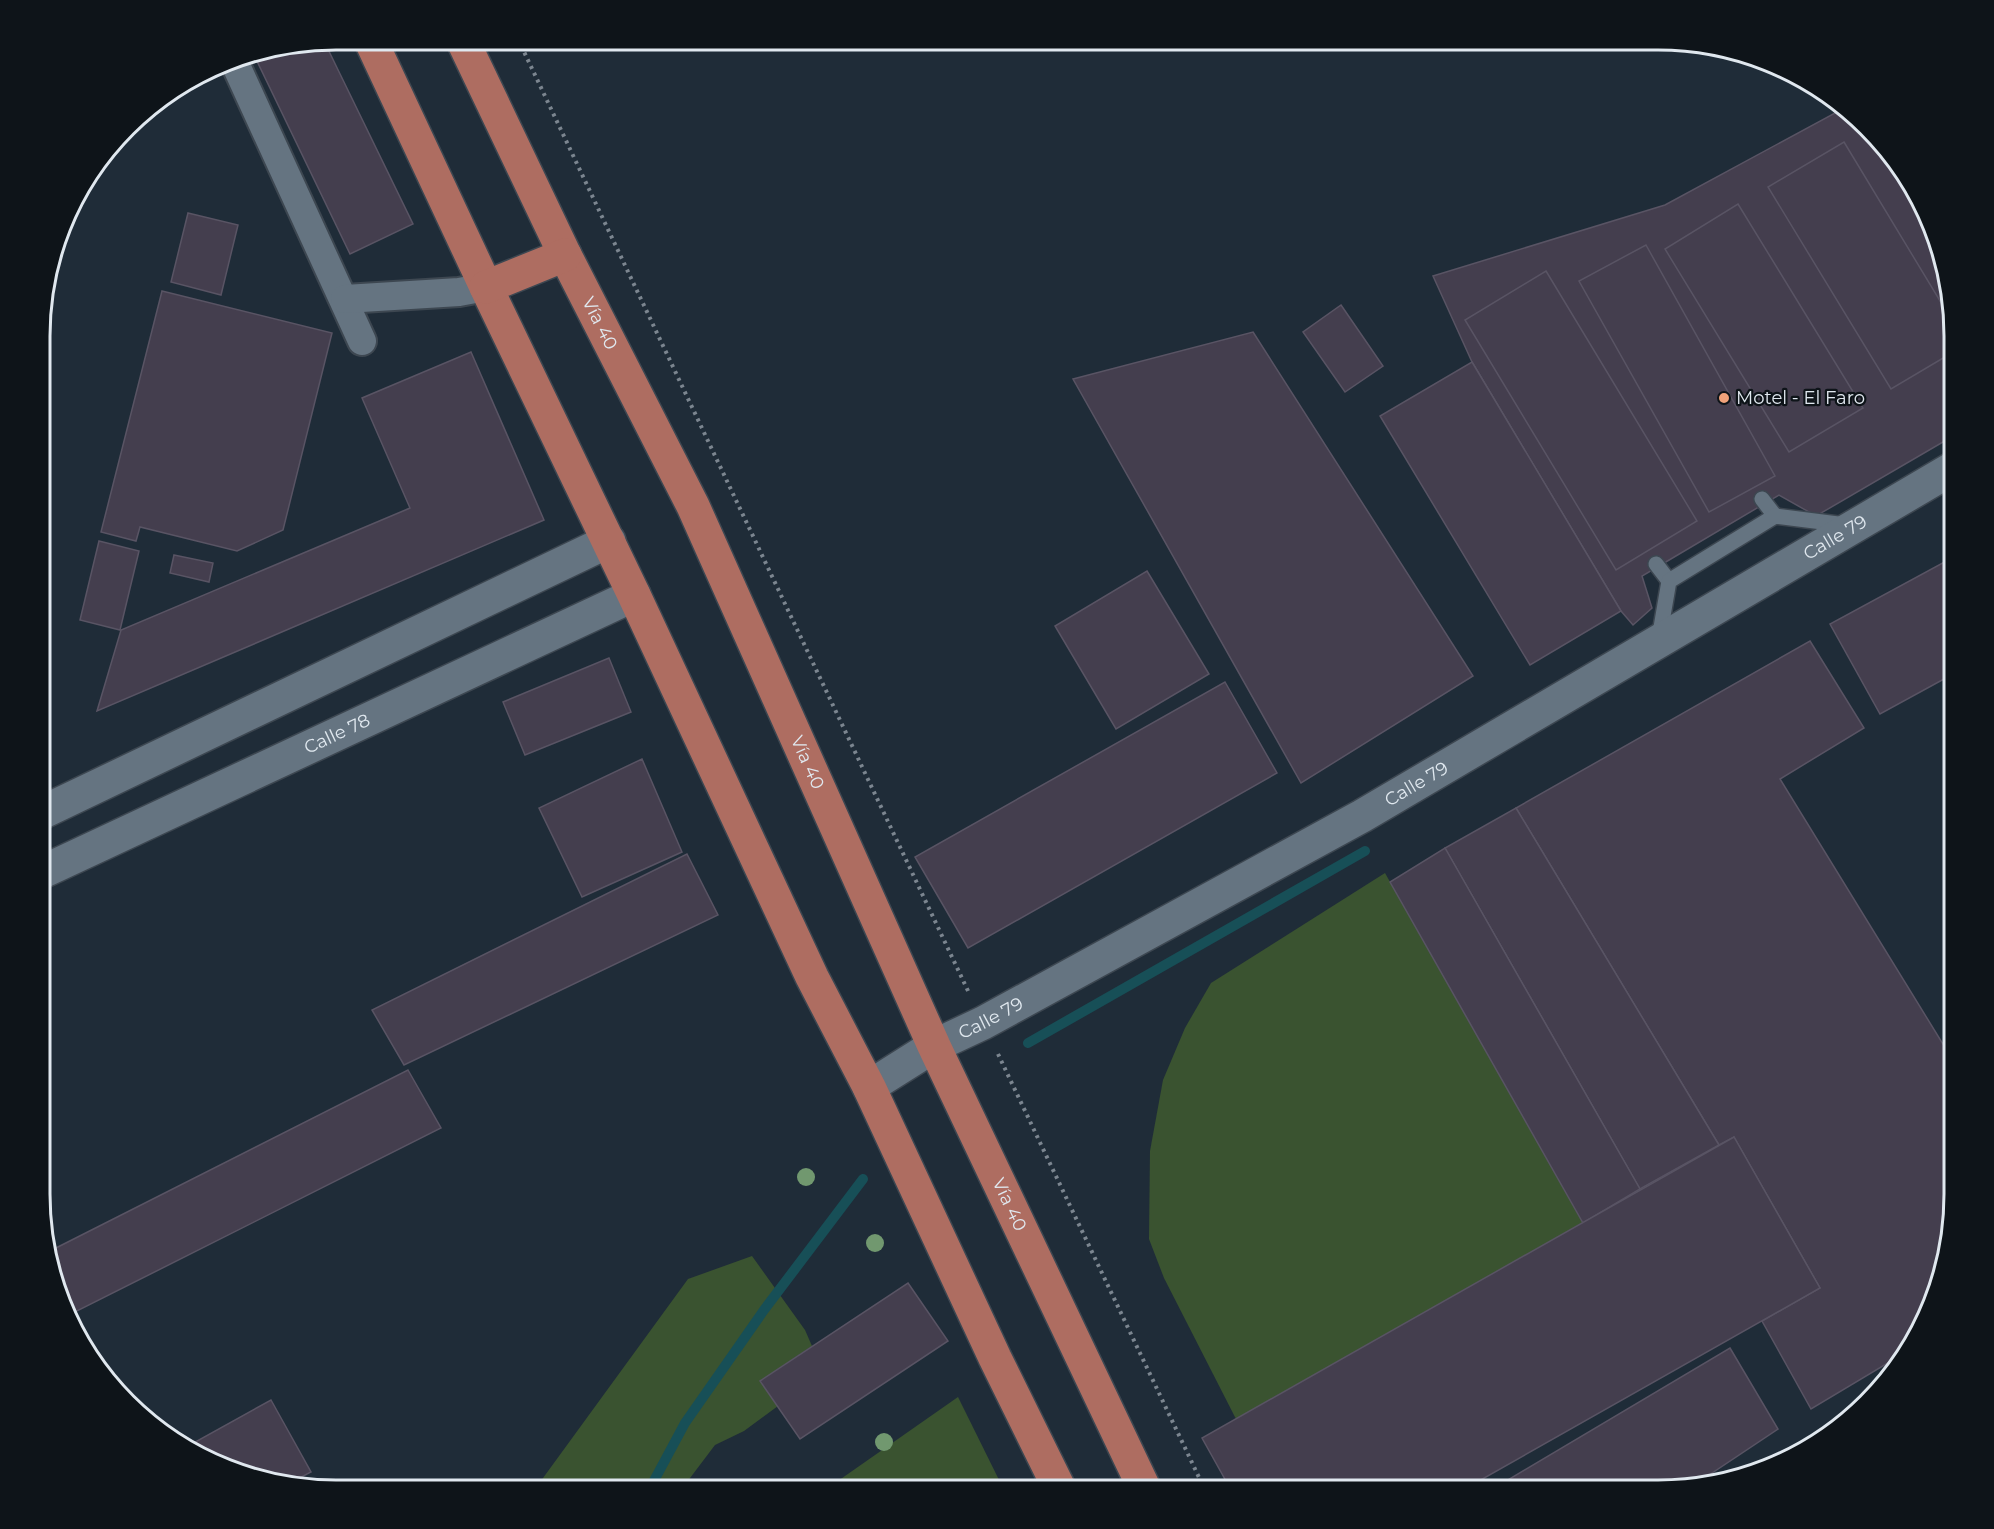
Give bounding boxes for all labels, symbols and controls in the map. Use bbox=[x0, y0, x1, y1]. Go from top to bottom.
street label: Vía 40 bbox=[577, 293, 622, 353]
place label: Motel - El Faro bbox=[1736, 387, 1865, 409]
marker: Motel - El Faro bbox=[1717, 391, 1731, 405]
street label: Calle 79 bbox=[1800, 510, 1871, 565]
street label: Calle 78 bbox=[301, 709, 374, 759]
street label: Vía 40 bbox=[786, 732, 829, 793]
street label: Calle 79 bbox=[1381, 757, 1452, 811]
street label: Calle 79 bbox=[955, 992, 1027, 1044]
street label: Vía 40 bbox=[987, 1174, 1031, 1235]

